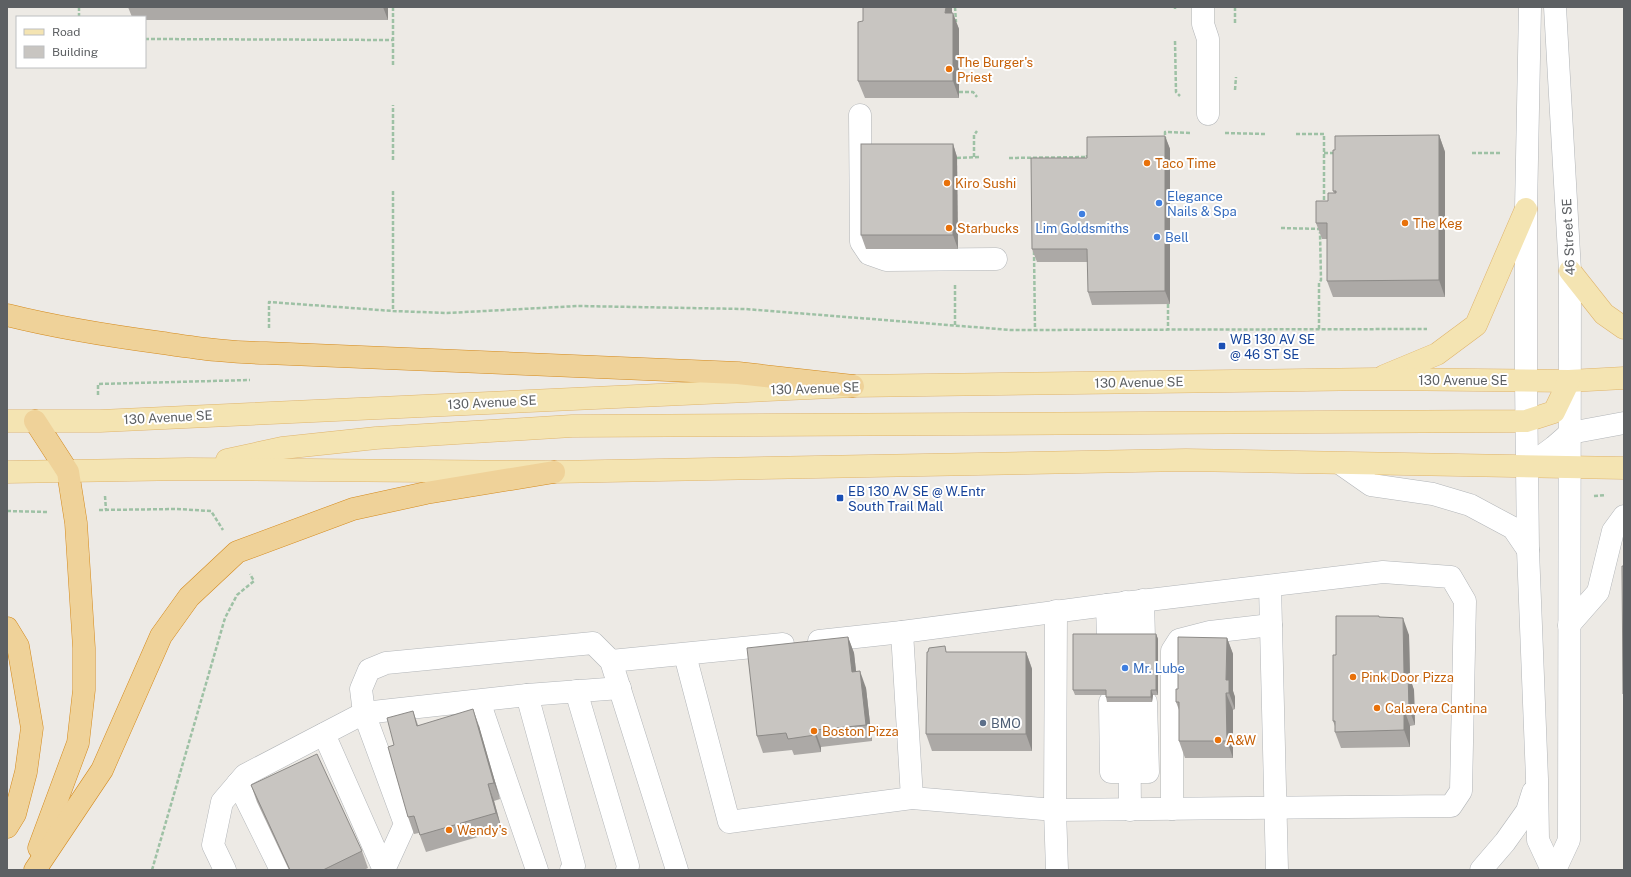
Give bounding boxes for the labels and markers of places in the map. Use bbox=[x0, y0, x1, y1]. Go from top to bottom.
place label: The Burger's Priest bbox=[957, 55, 1033, 85]
marker: The Burger's Priest bbox=[944, 64, 954, 74]
place label: Taco Time bbox=[1155, 156, 1216, 171]
marker: Taco Time bbox=[1142, 158, 1152, 168]
place label: Kiro Sushi bbox=[955, 176, 1016, 191]
marker: Kiro Sushi bbox=[942, 178, 952, 188]
place label: Elegance Nails & Spa bbox=[1167, 189, 1237, 219]
marker: Elegance Nails & Spa bbox=[1154, 198, 1164, 208]
marker: Lim Goldsmiths bbox=[1077, 209, 1087, 219]
place label: The Keg bbox=[1413, 216, 1463, 231]
marker: The Keg bbox=[1400, 218, 1410, 228]
place label: Starbucks bbox=[957, 221, 1019, 236]
place label: Lim Goldsmiths bbox=[1035, 221, 1129, 236]
marker: Starbucks bbox=[944, 223, 954, 233]
place label: Bell bbox=[1165, 230, 1189, 245]
marker: Bell bbox=[1152, 232, 1162, 242]
place label: WB 130 AV SE @ 46 ST SE bbox=[1230, 332, 1315, 362]
marker: WB 130 AV SE @ 46 ST SE bbox=[1217, 341, 1227, 351]
place label: EB 130 AV SE @ W.Entr South Trail Mall bbox=[848, 484, 986, 514]
marker: EB 130 AV SE @ W.Entr South Trail Mall bbox=[835, 493, 845, 503]
place label: Mr. Lube bbox=[1133, 661, 1185, 676]
marker: Mr. Lube bbox=[1120, 663, 1130, 673]
place label: Pink Door Pizza bbox=[1361, 670, 1454, 685]
marker: Pink Door Pizza bbox=[1348, 672, 1358, 682]
place label: Calavera Cantina bbox=[1385, 701, 1487, 716]
marker: Calavera Cantina bbox=[1372, 703, 1382, 713]
place label: BMO bbox=[991, 716, 1021, 731]
marker: BMO bbox=[978, 718, 988, 728]
place label: Boston Pizza bbox=[822, 724, 899, 739]
marker: Boston Pizza bbox=[809, 726, 819, 736]
place label: A&W bbox=[1226, 733, 1257, 748]
marker: A&W bbox=[1213, 735, 1223, 745]
place label: Wendy's bbox=[457, 823, 507, 838]
marker: Wendy's bbox=[444, 825, 454, 835]

